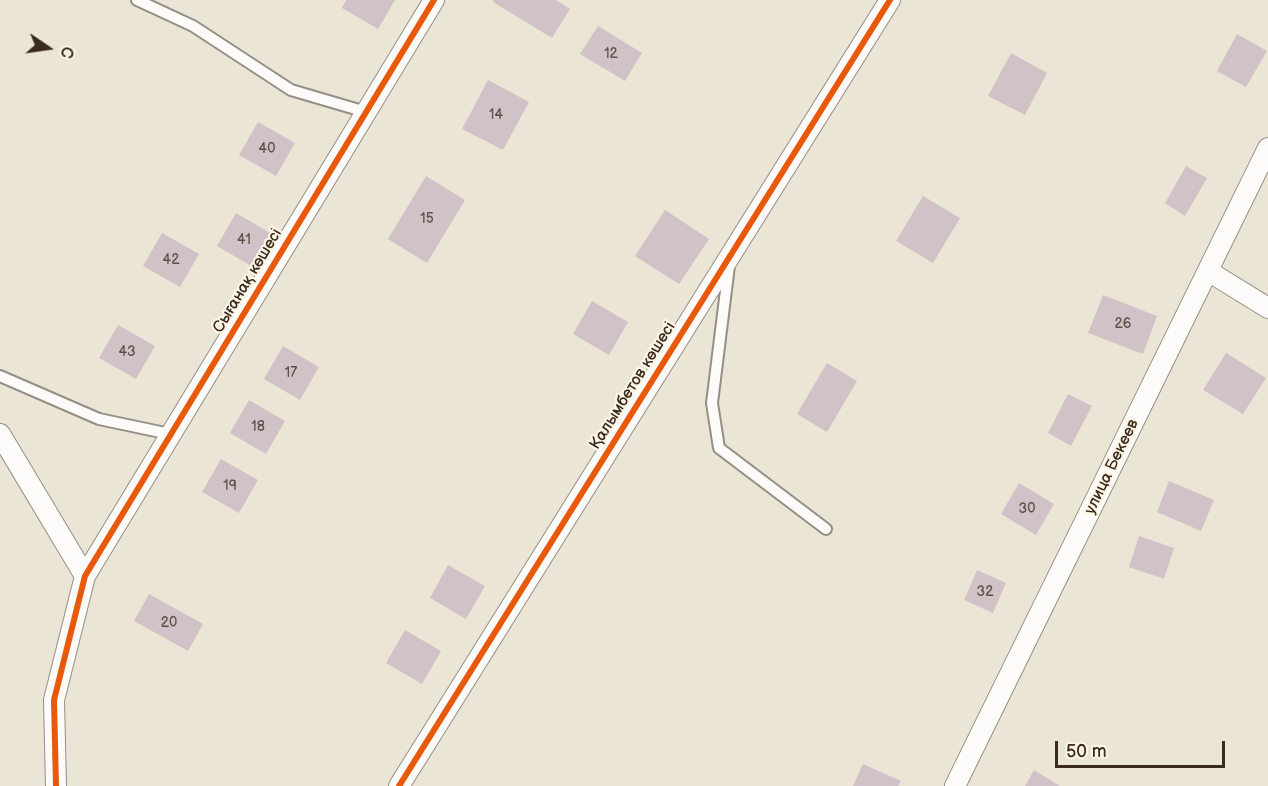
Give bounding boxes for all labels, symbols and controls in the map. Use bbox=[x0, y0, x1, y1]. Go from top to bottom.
north arrow bbox=[18, 18, 78, 78]
text: С bbox=[56, 45, 77, 60]
house number: 12 bbox=[604, 46, 618, 62]
house number: 14 bbox=[489, 107, 503, 123]
house number: 40 bbox=[259, 141, 275, 157]
house number: 15 bbox=[420, 211, 434, 227]
street label: Сығанақ көшесі bbox=[209, 225, 287, 337]
house number: 41 bbox=[237, 232, 251, 248]
house number: 42 bbox=[163, 252, 179, 268]
house number: 26 bbox=[1115, 316, 1131, 332]
street label: Қалымбетов көшесі bbox=[586, 319, 680, 453]
house number: 43 bbox=[118, 344, 136, 360]
house number: 17 bbox=[285, 365, 297, 381]
street label: улица Бекеев bbox=[1081, 416, 1143, 518]
house number: 18 bbox=[251, 419, 265, 435]
house number: 19 bbox=[223, 478, 237, 494]
house number: 30 bbox=[1019, 501, 1035, 517]
house number: 32 bbox=[977, 584, 993, 600]
house number: 20 bbox=[161, 615, 177, 631]
scale bar bbox=[1058, 729, 1228, 767]
text: 50 m bbox=[1066, 741, 1107, 762]

